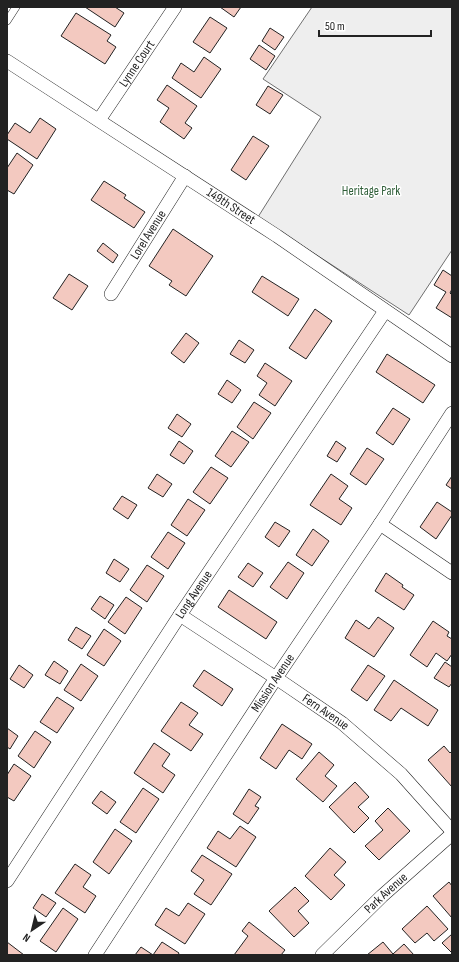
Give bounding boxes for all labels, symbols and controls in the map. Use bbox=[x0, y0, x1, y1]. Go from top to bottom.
scale bar bbox=[319, 12, 431, 38]
text: 50 m bbox=[325, 19, 345, 34]
street label: Lynne Court bbox=[116, 37, 158, 90]
park label: Heritage Park bbox=[342, 183, 400, 199]
street label: 149th Street bbox=[204, 185, 259, 228]
street label: Lorel Avenue bbox=[127, 207, 170, 262]
street label: Long Avenue bbox=[172, 567, 216, 622]
street label: Mission Avenue bbox=[248, 651, 298, 715]
street label: Fern Avenue bbox=[299, 690, 352, 734]
street label: Park Avenue bbox=[361, 869, 411, 917]
north arrow bbox=[12, 910, 52, 950]
text: N bbox=[20, 931, 33, 945]

